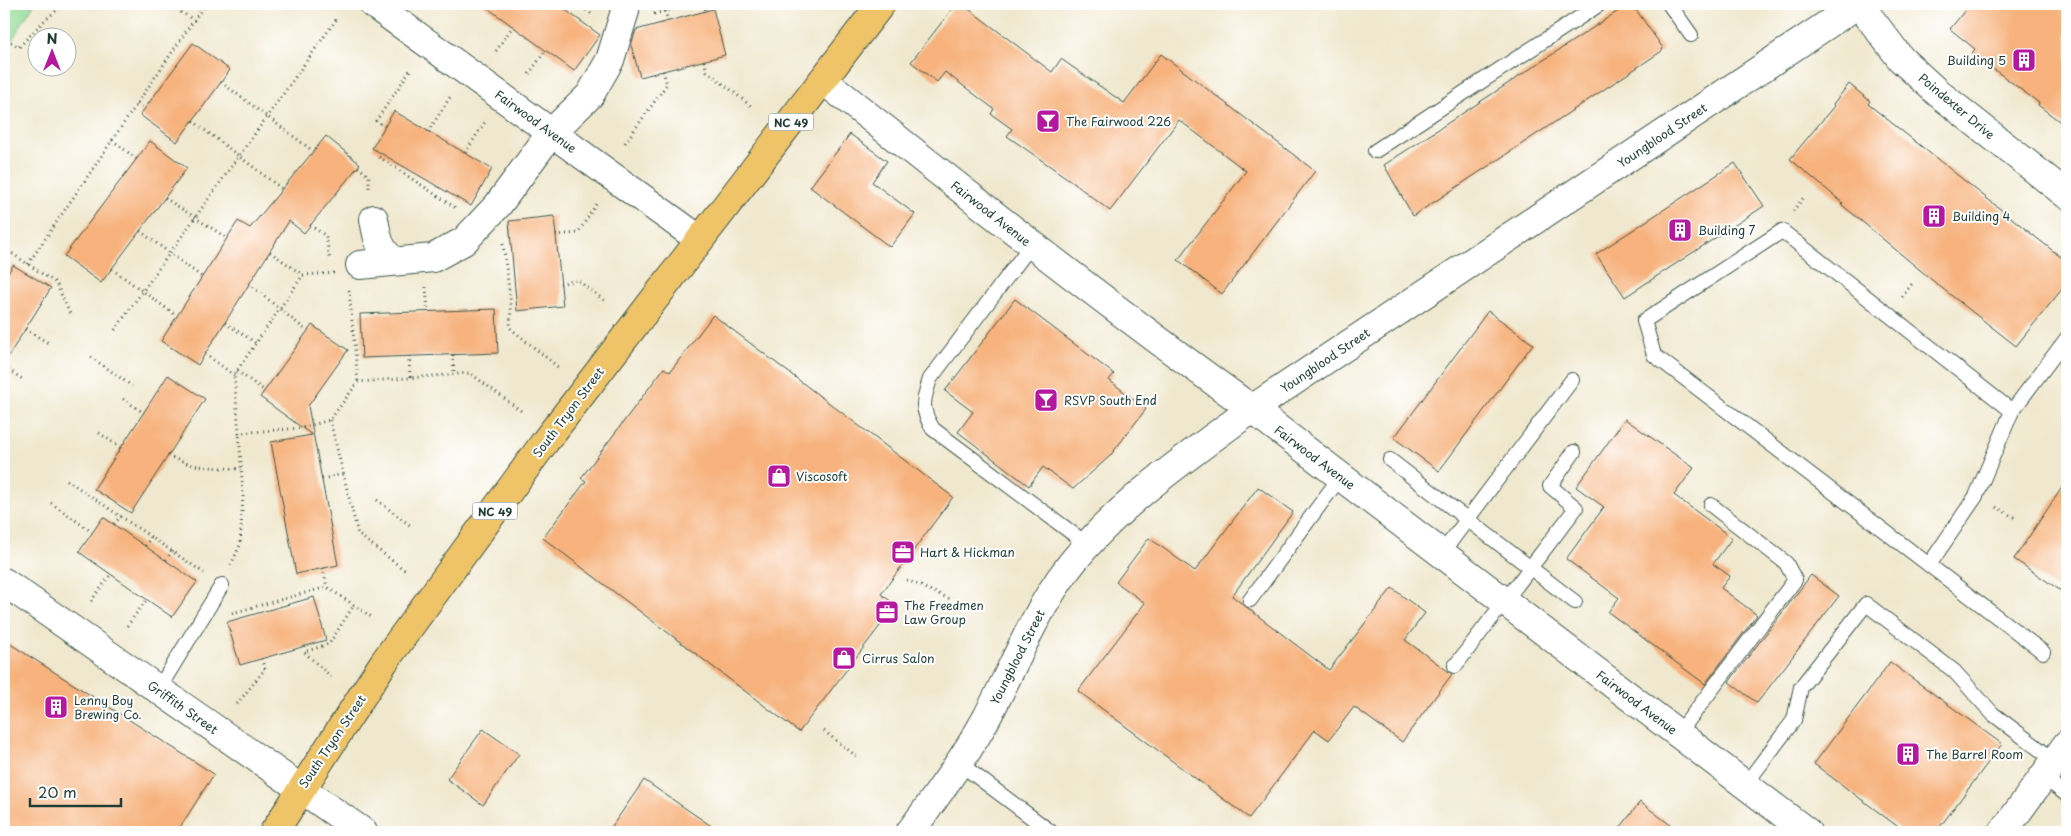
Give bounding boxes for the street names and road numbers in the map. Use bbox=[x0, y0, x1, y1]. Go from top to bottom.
street label: Poindexter Drive bbox=[1915, 69, 1999, 143]
street label: Fairwood Avenue bbox=[491, 85, 581, 157]
street label: Youngblood Street bbox=[1614, 98, 1710, 172]
road number: NC 49 bbox=[768, 114, 814, 130]
street label: Fairwood Avenue bbox=[947, 176, 1035, 250]
street label: Youngblood Street bbox=[1277, 323, 1373, 397]
street label: South Tryon Street bbox=[528, 363, 608, 461]
street label: Fairwood Avenue bbox=[1271, 421, 1360, 494]
road number: NC 49 bbox=[472, 502, 518, 520]
street label: Youngblood Street bbox=[985, 606, 1049, 708]
street label: Fairwood Avenue bbox=[1593, 666, 1682, 739]
street label: Griffith Street bbox=[144, 676, 222, 738]
street label: South Tryon Street bbox=[294, 691, 370, 791]

